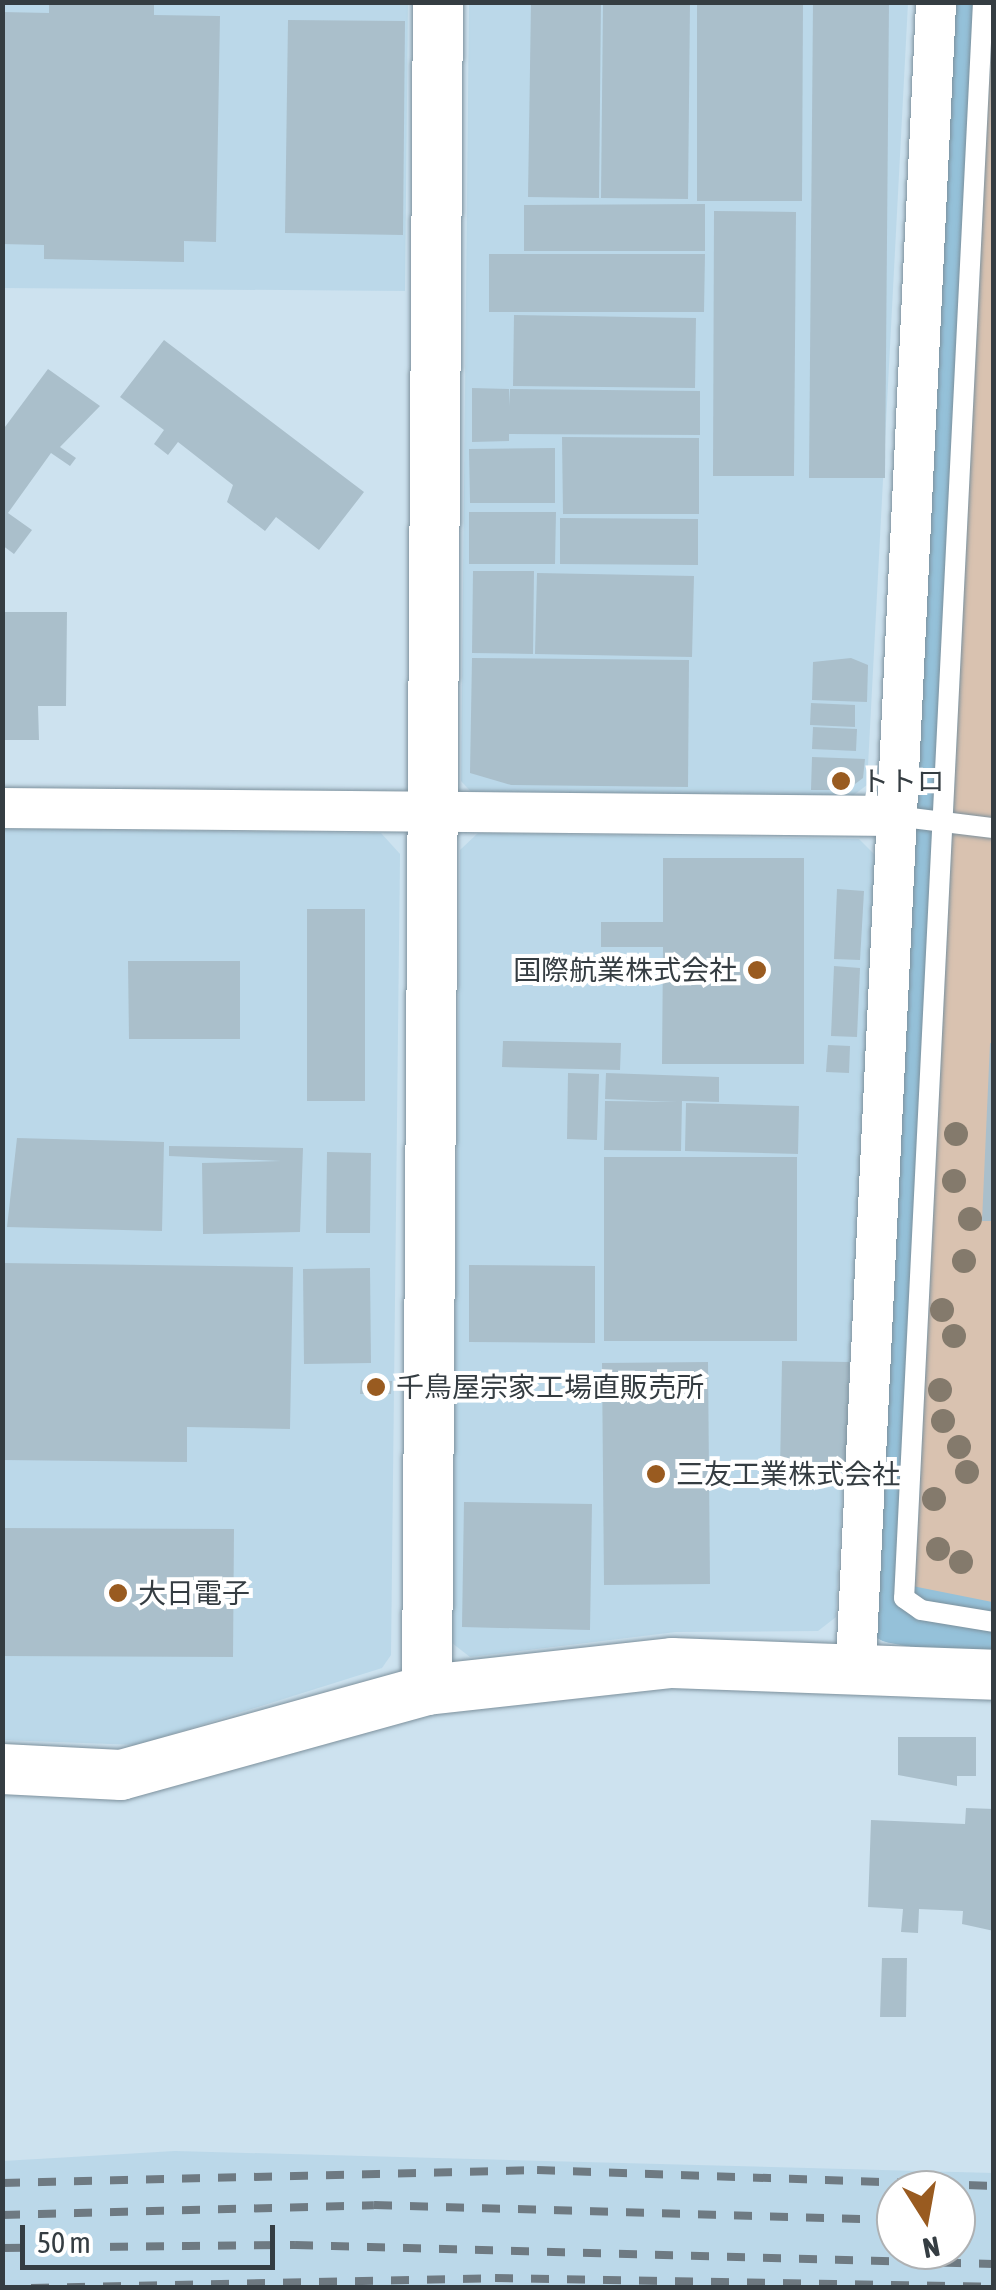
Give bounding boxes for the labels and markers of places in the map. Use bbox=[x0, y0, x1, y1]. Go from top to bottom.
place label: トトロ bbox=[861, 764, 945, 798]
marker: トトロ bbox=[830, 770, 852, 792]
place label: 国際航業株式会社 bbox=[513, 953, 737, 987]
marker: 国際航業株式会社 bbox=[746, 959, 768, 981]
place label: 千鳥屋宗家工場直販売所 bbox=[396, 1370, 704, 1404]
marker: 千鳥屋宗家工場直販売所 bbox=[365, 1376, 387, 1398]
place label: 三友工業株式会社 bbox=[676, 1457, 900, 1491]
marker: 三友工業株式会社 bbox=[645, 1463, 667, 1485]
place label: 大日電子 bbox=[138, 1576, 250, 1610]
marker: 大日電子 bbox=[107, 1582, 129, 1604]

